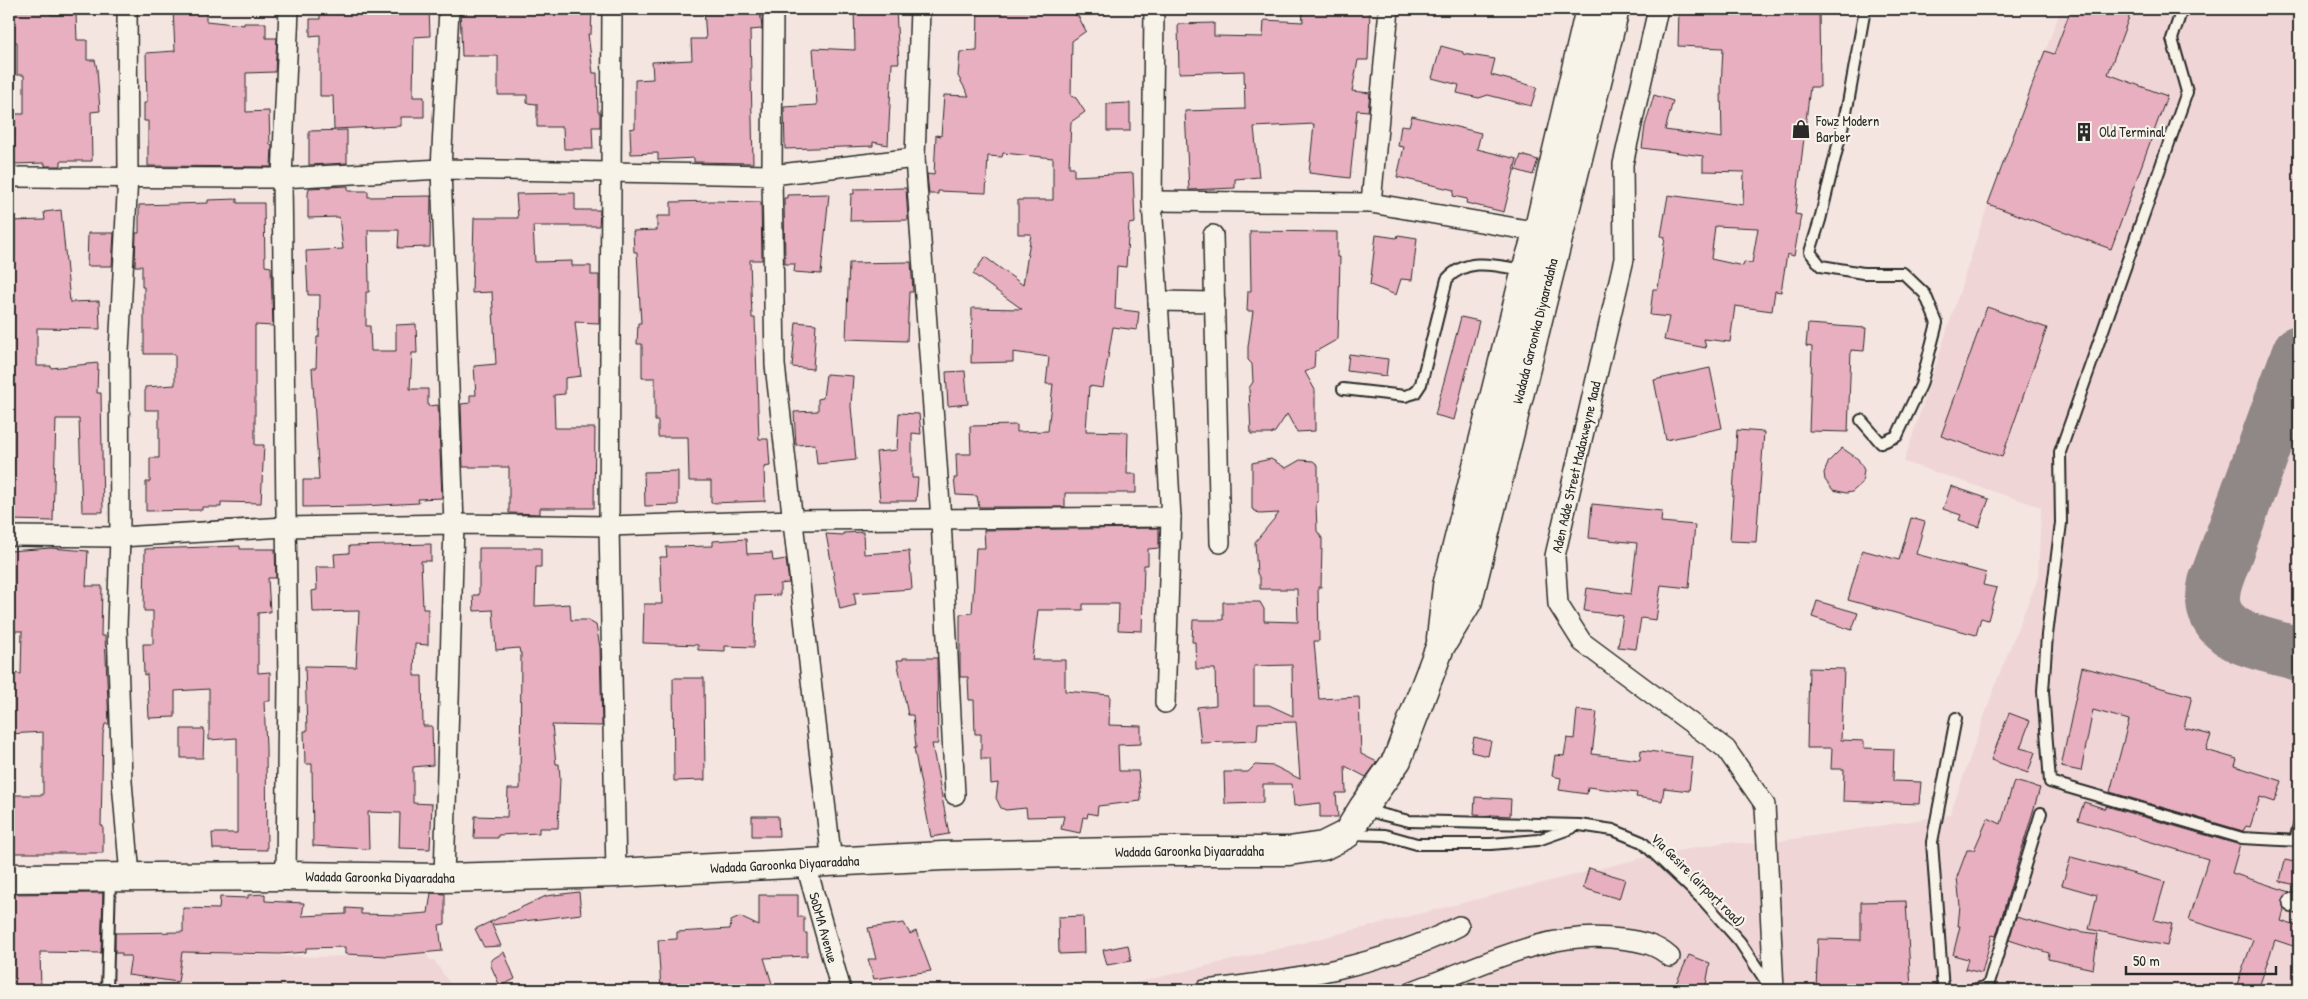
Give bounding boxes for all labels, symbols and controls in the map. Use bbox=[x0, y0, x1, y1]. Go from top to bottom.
place label: Fowz Modern Barber bbox=[1815, 111, 1879, 146]
shop icon: Fowz Modern Barber bbox=[1790, 118, 1812, 140]
building icon: Old Terminal bbox=[2073, 121, 2095, 143]
place label: Old Terminal bbox=[2099, 122, 2165, 141]
street label: Wadada Garoonka Diyaaradaha bbox=[1507, 256, 1562, 406]
street label: Aden Adde Street Madaxweyne 1aad bbox=[1547, 379, 1606, 555]
street label: Via Gesire (airport road) bbox=[1647, 829, 1749, 931]
street label: Wadada Garoonka Diyaaradaha bbox=[1115, 841, 1264, 861]
street label: Wadada Garoonka Diyaaradaha bbox=[710, 850, 860, 877]
street label: Wadada Garoonka Diyaaradaha bbox=[305, 866, 455, 888]
street label: SoDMA Avenue bbox=[805, 890, 843, 965]
scale bar bbox=[2126, 944, 2276, 976]
text: 50 m bbox=[2133, 950, 2160, 971]

